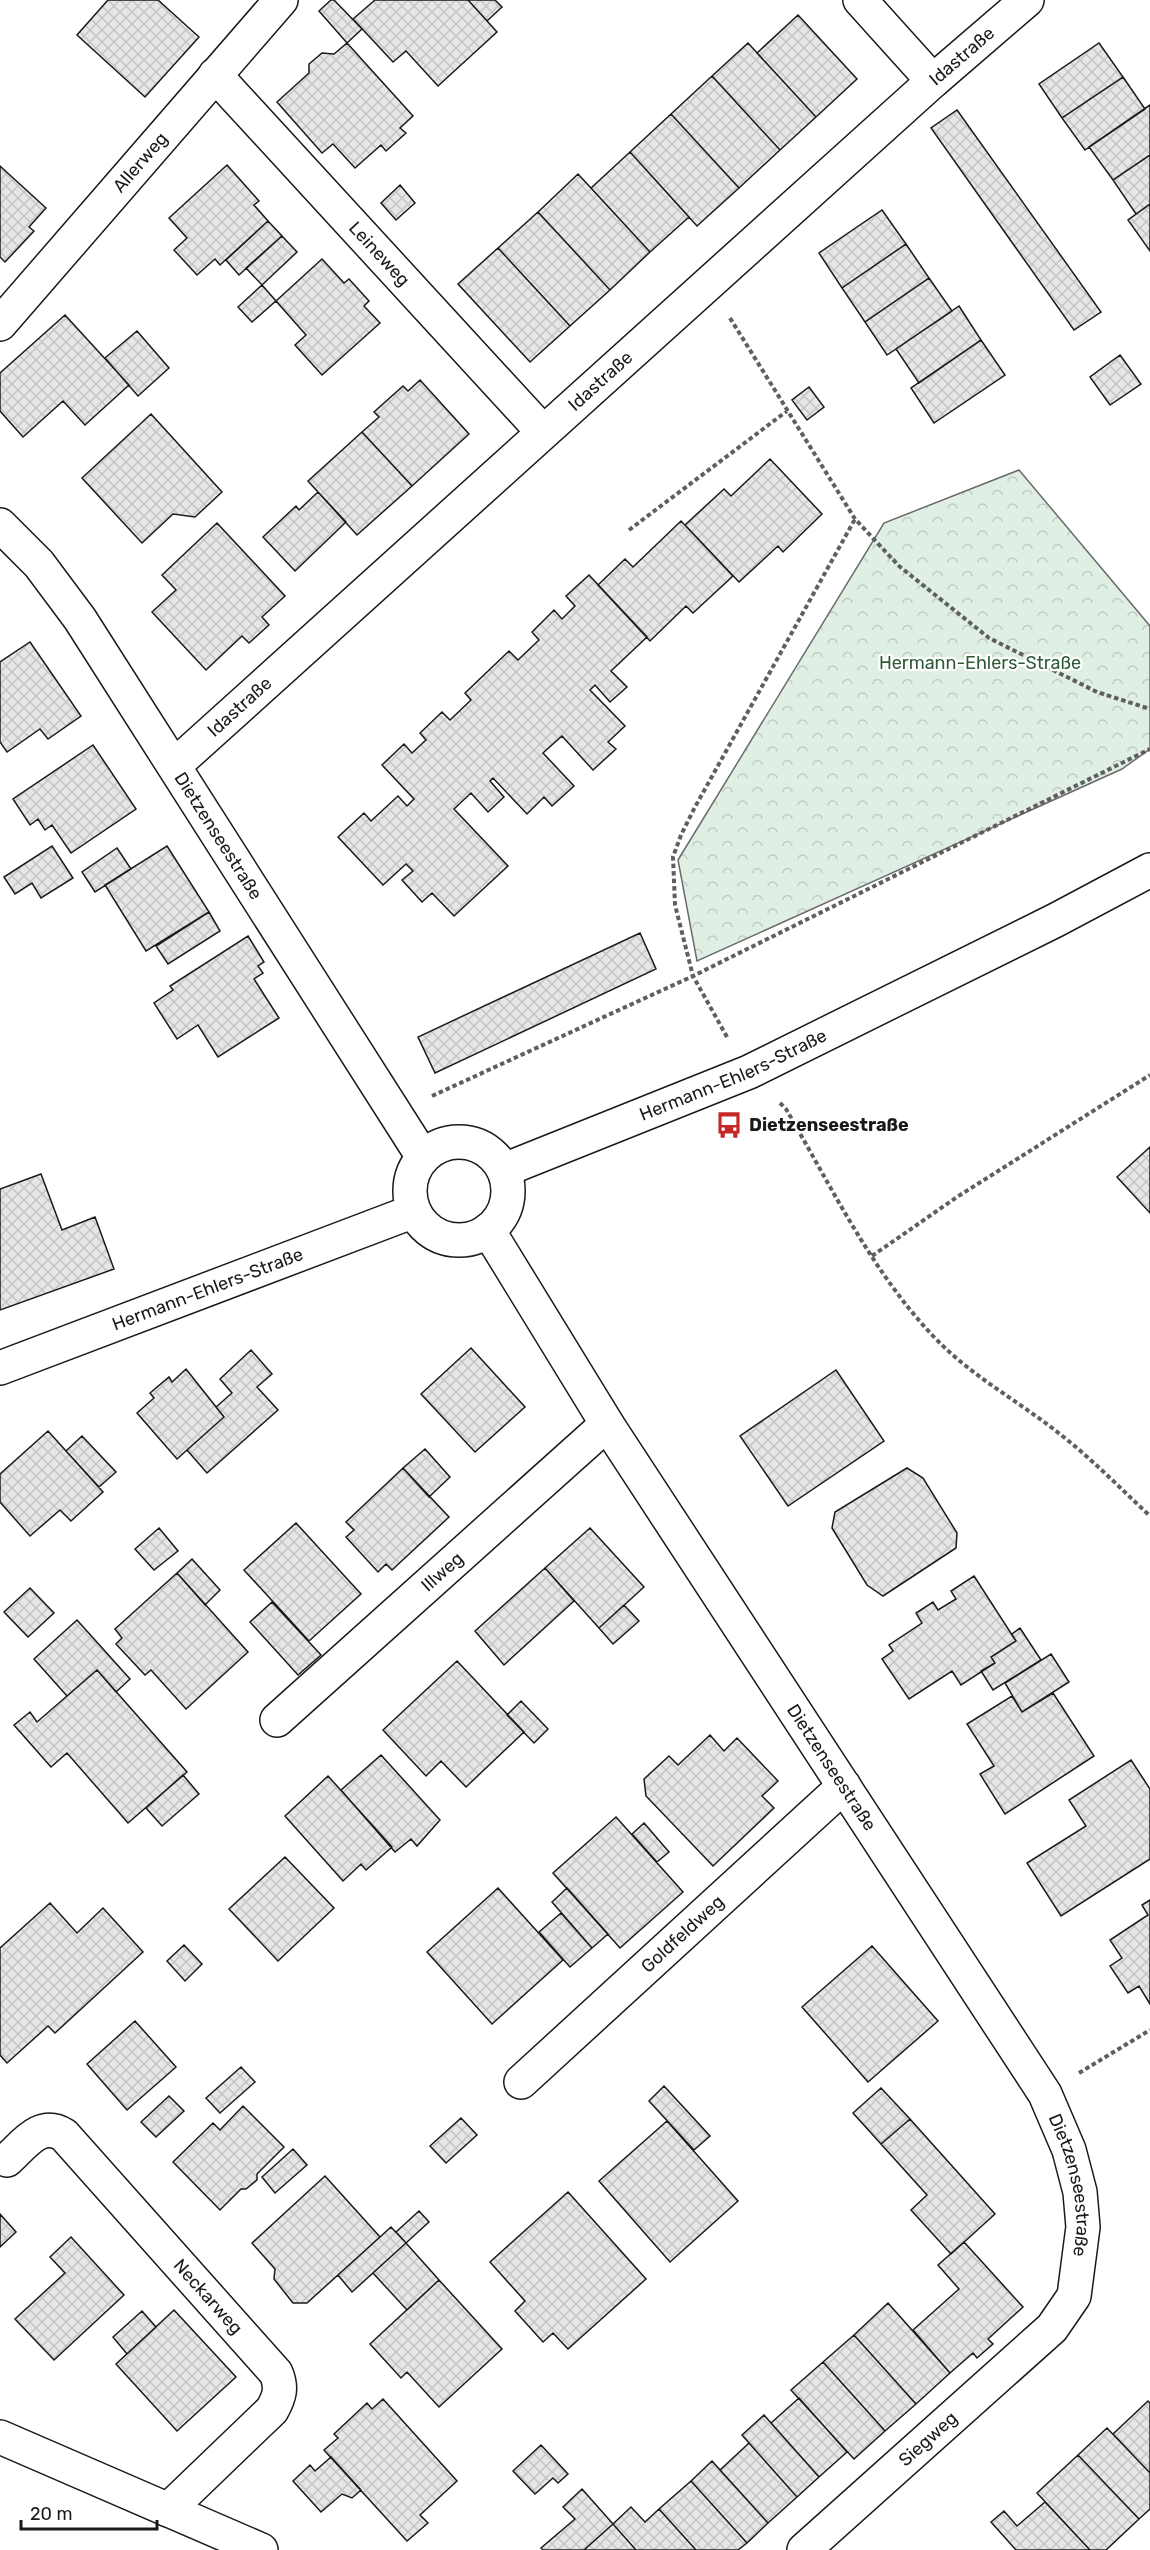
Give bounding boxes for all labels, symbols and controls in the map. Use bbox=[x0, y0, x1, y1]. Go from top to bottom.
street label: Idastraße bbox=[925, 22, 999, 90]
street label: Allerweg bbox=[108, 128, 172, 197]
street label: Leineweg bbox=[344, 217, 415, 291]
street label: Idastraße bbox=[564, 346, 637, 416]
park label: Hermann-Ehlers-Straße bbox=[879, 652, 1081, 674]
street label: Idastraße bbox=[203, 672, 276, 741]
street label: Dietzenseestraße bbox=[170, 768, 267, 904]
street label: Hermann-Ehlers-Straße bbox=[636, 1024, 830, 1126]
bus stop icon: Dietzenseestraße bbox=[714, 1110, 744, 1140]
place label: Dietzenseestraße bbox=[749, 1114, 909, 1136]
street label: Hermann-Ehlers-Straße bbox=[109, 1243, 306, 1335]
street label: Illweg bbox=[417, 1547, 468, 1596]
street label: Dietzenseestraße bbox=[782, 1700, 881, 1835]
street label: Goldfeldweg bbox=[636, 1891, 728, 1978]
street label: Dietzenseestraße bbox=[1044, 2110, 1094, 2258]
street label: Neckarweg bbox=[169, 2255, 247, 2339]
street label: Siegweg bbox=[894, 2407, 962, 2471]
scale bar bbox=[21, 2493, 158, 2531]
text: 20 m bbox=[30, 2503, 72, 2525]

